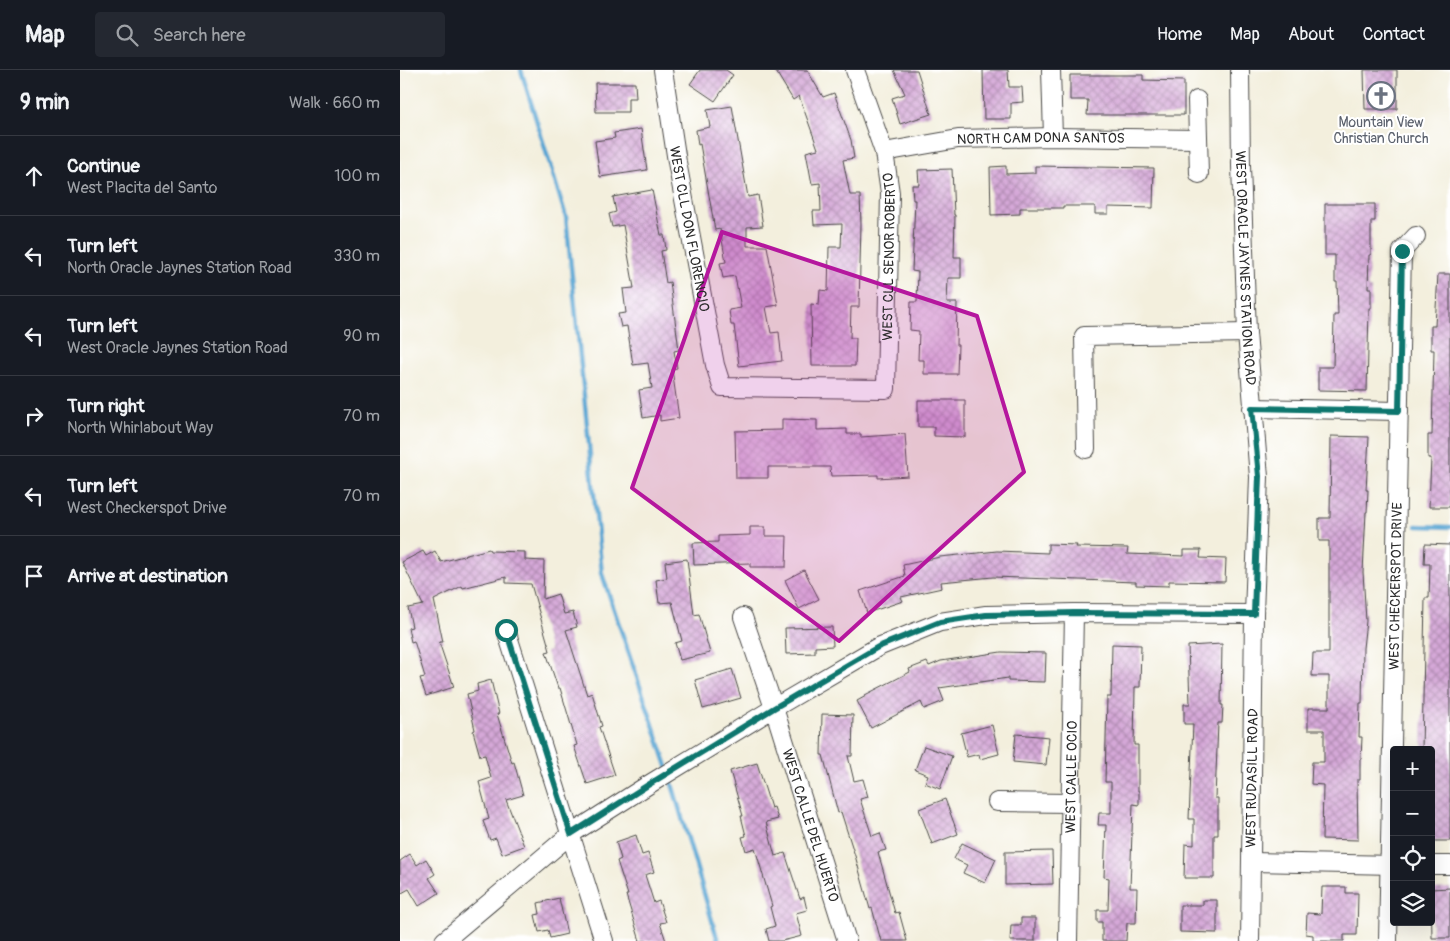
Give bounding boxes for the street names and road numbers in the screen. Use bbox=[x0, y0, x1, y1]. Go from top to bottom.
street label: NORTH CAM DONA SANTOS bbox=[957, 128, 1125, 148]
street label: WEST CLL DON FLORENCIO bbox=[666, 145, 713, 313]
street label: WEST ORACLE JAYNES STATION ROAD bbox=[1232, 151, 1260, 386]
street label: WEST CLL SENOR ROBERTO bbox=[878, 172, 899, 341]
street label: WEST CHECKERSPOT DRIVE bbox=[1385, 502, 1405, 670]
street label: WEST RUDASILL ROAD bbox=[1242, 708, 1262, 848]
street label: WEST CALLE OCIO bbox=[1061, 721, 1081, 833]
street label: WEST CALLE DEL HUERTO bbox=[779, 747, 843, 904]

